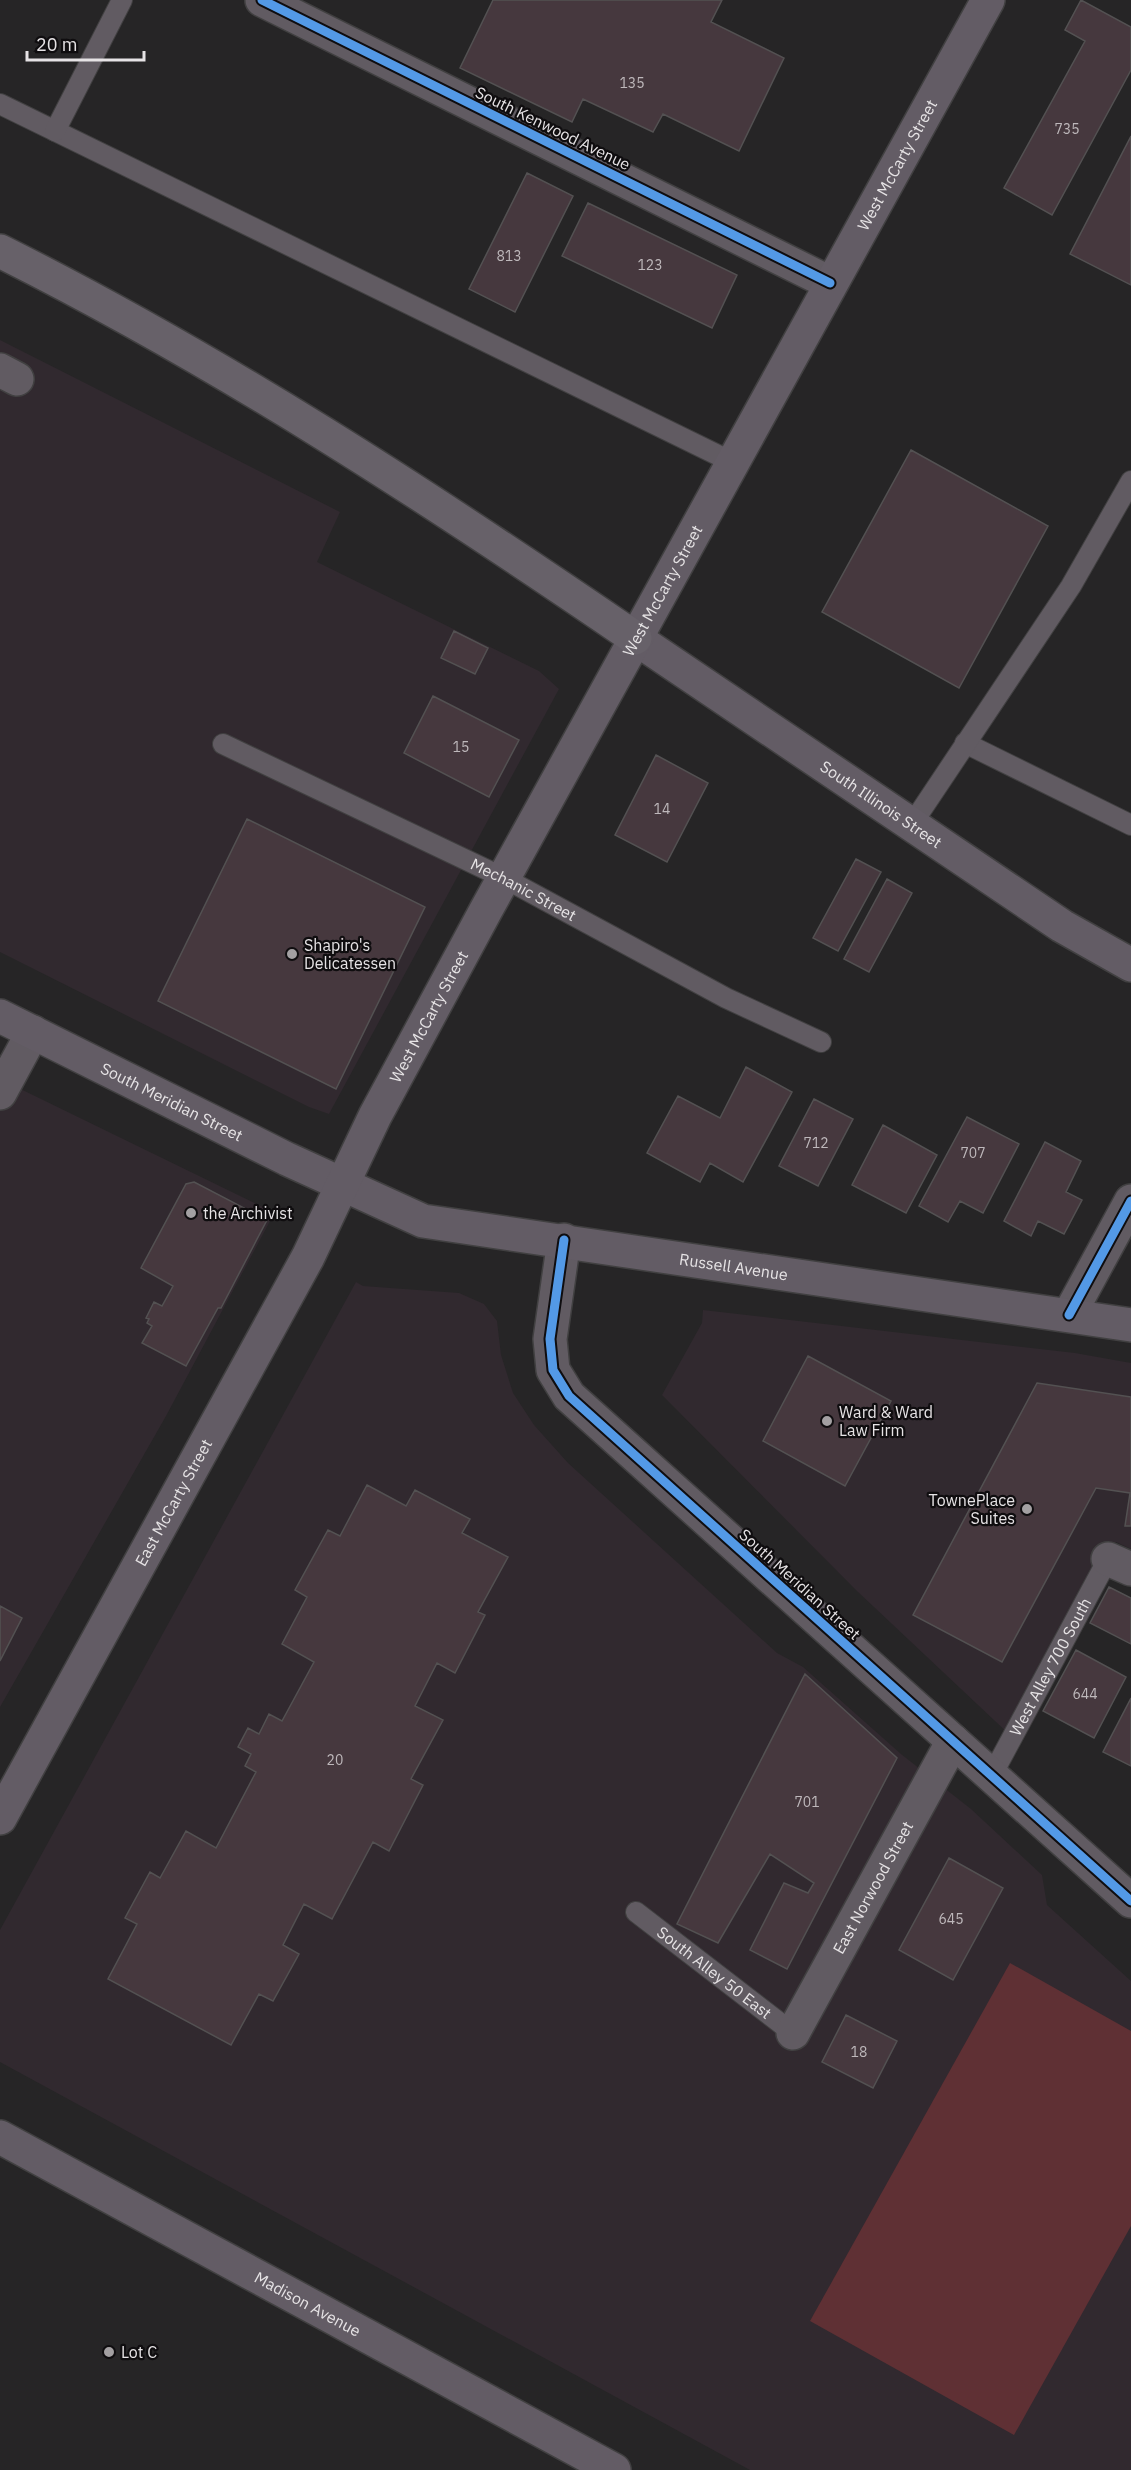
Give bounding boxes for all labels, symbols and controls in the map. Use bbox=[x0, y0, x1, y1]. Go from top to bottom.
scale bar bbox=[27, 24, 144, 62]
text: 20 m bbox=[36, 33, 78, 56]
house number: 135 bbox=[619, 74, 645, 92]
street label: South Kenwood Avenue bbox=[472, 82, 634, 174]
street label: West McCarty Street bbox=[853, 96, 941, 234]
house number: 735 bbox=[1054, 120, 1080, 138]
house number: 813 bbox=[496, 247, 522, 265]
house number: 123 bbox=[637, 256, 663, 274]
street label: West McCarty Street bbox=[618, 521, 706, 660]
house number: 15 bbox=[453, 738, 469, 756]
street label: South Illinois Street bbox=[817, 756, 946, 852]
house number: 14 bbox=[654, 800, 670, 818]
street label: Mechanic Street bbox=[468, 854, 580, 925]
place label: Shapiro's Delicatessen bbox=[304, 935, 396, 973]
marker: Shapiro's Delicatessen bbox=[285, 947, 299, 961]
street label: West McCarty Street bbox=[385, 947, 472, 1086]
street label: South Meridian Street bbox=[97, 1058, 246, 1145]
house number: 712 bbox=[803, 1134, 829, 1152]
house number: 707 bbox=[960, 1144, 986, 1162]
place label: the Archivist bbox=[203, 1203, 293, 1223]
marker: the Archivist bbox=[184, 1206, 198, 1220]
street label: Russell Avenue bbox=[678, 1249, 789, 1285]
place label: Ward & Ward Law Firm bbox=[839, 1402, 933, 1440]
marker: Ward & Ward Law Firm bbox=[820, 1414, 834, 1428]
street label: East McCarty Street bbox=[130, 1435, 216, 1569]
place label: TownePlace Suites bbox=[929, 1490, 1015, 1528]
marker: TownePlace Suites bbox=[1020, 1502, 1034, 1516]
street label: South Meridian Street bbox=[735, 1524, 865, 1644]
street label: West Alley 700 South bbox=[1005, 1594, 1095, 1739]
house number: 644 bbox=[1072, 1685, 1098, 1703]
house number: 20 bbox=[327, 1751, 343, 1769]
house number: 701 bbox=[794, 1793, 820, 1811]
street label: East Norwood Street bbox=[828, 1818, 917, 1957]
house number: 645 bbox=[938, 1910, 964, 1928]
street label: South Alley 50 East bbox=[653, 1922, 776, 2023]
house number: 18 bbox=[851, 2043, 867, 2061]
street label: Madison Avenue bbox=[251, 2267, 364, 2341]
place label: Lot C bbox=[121, 2342, 157, 2362]
marker: Lot C bbox=[102, 2345, 116, 2359]

